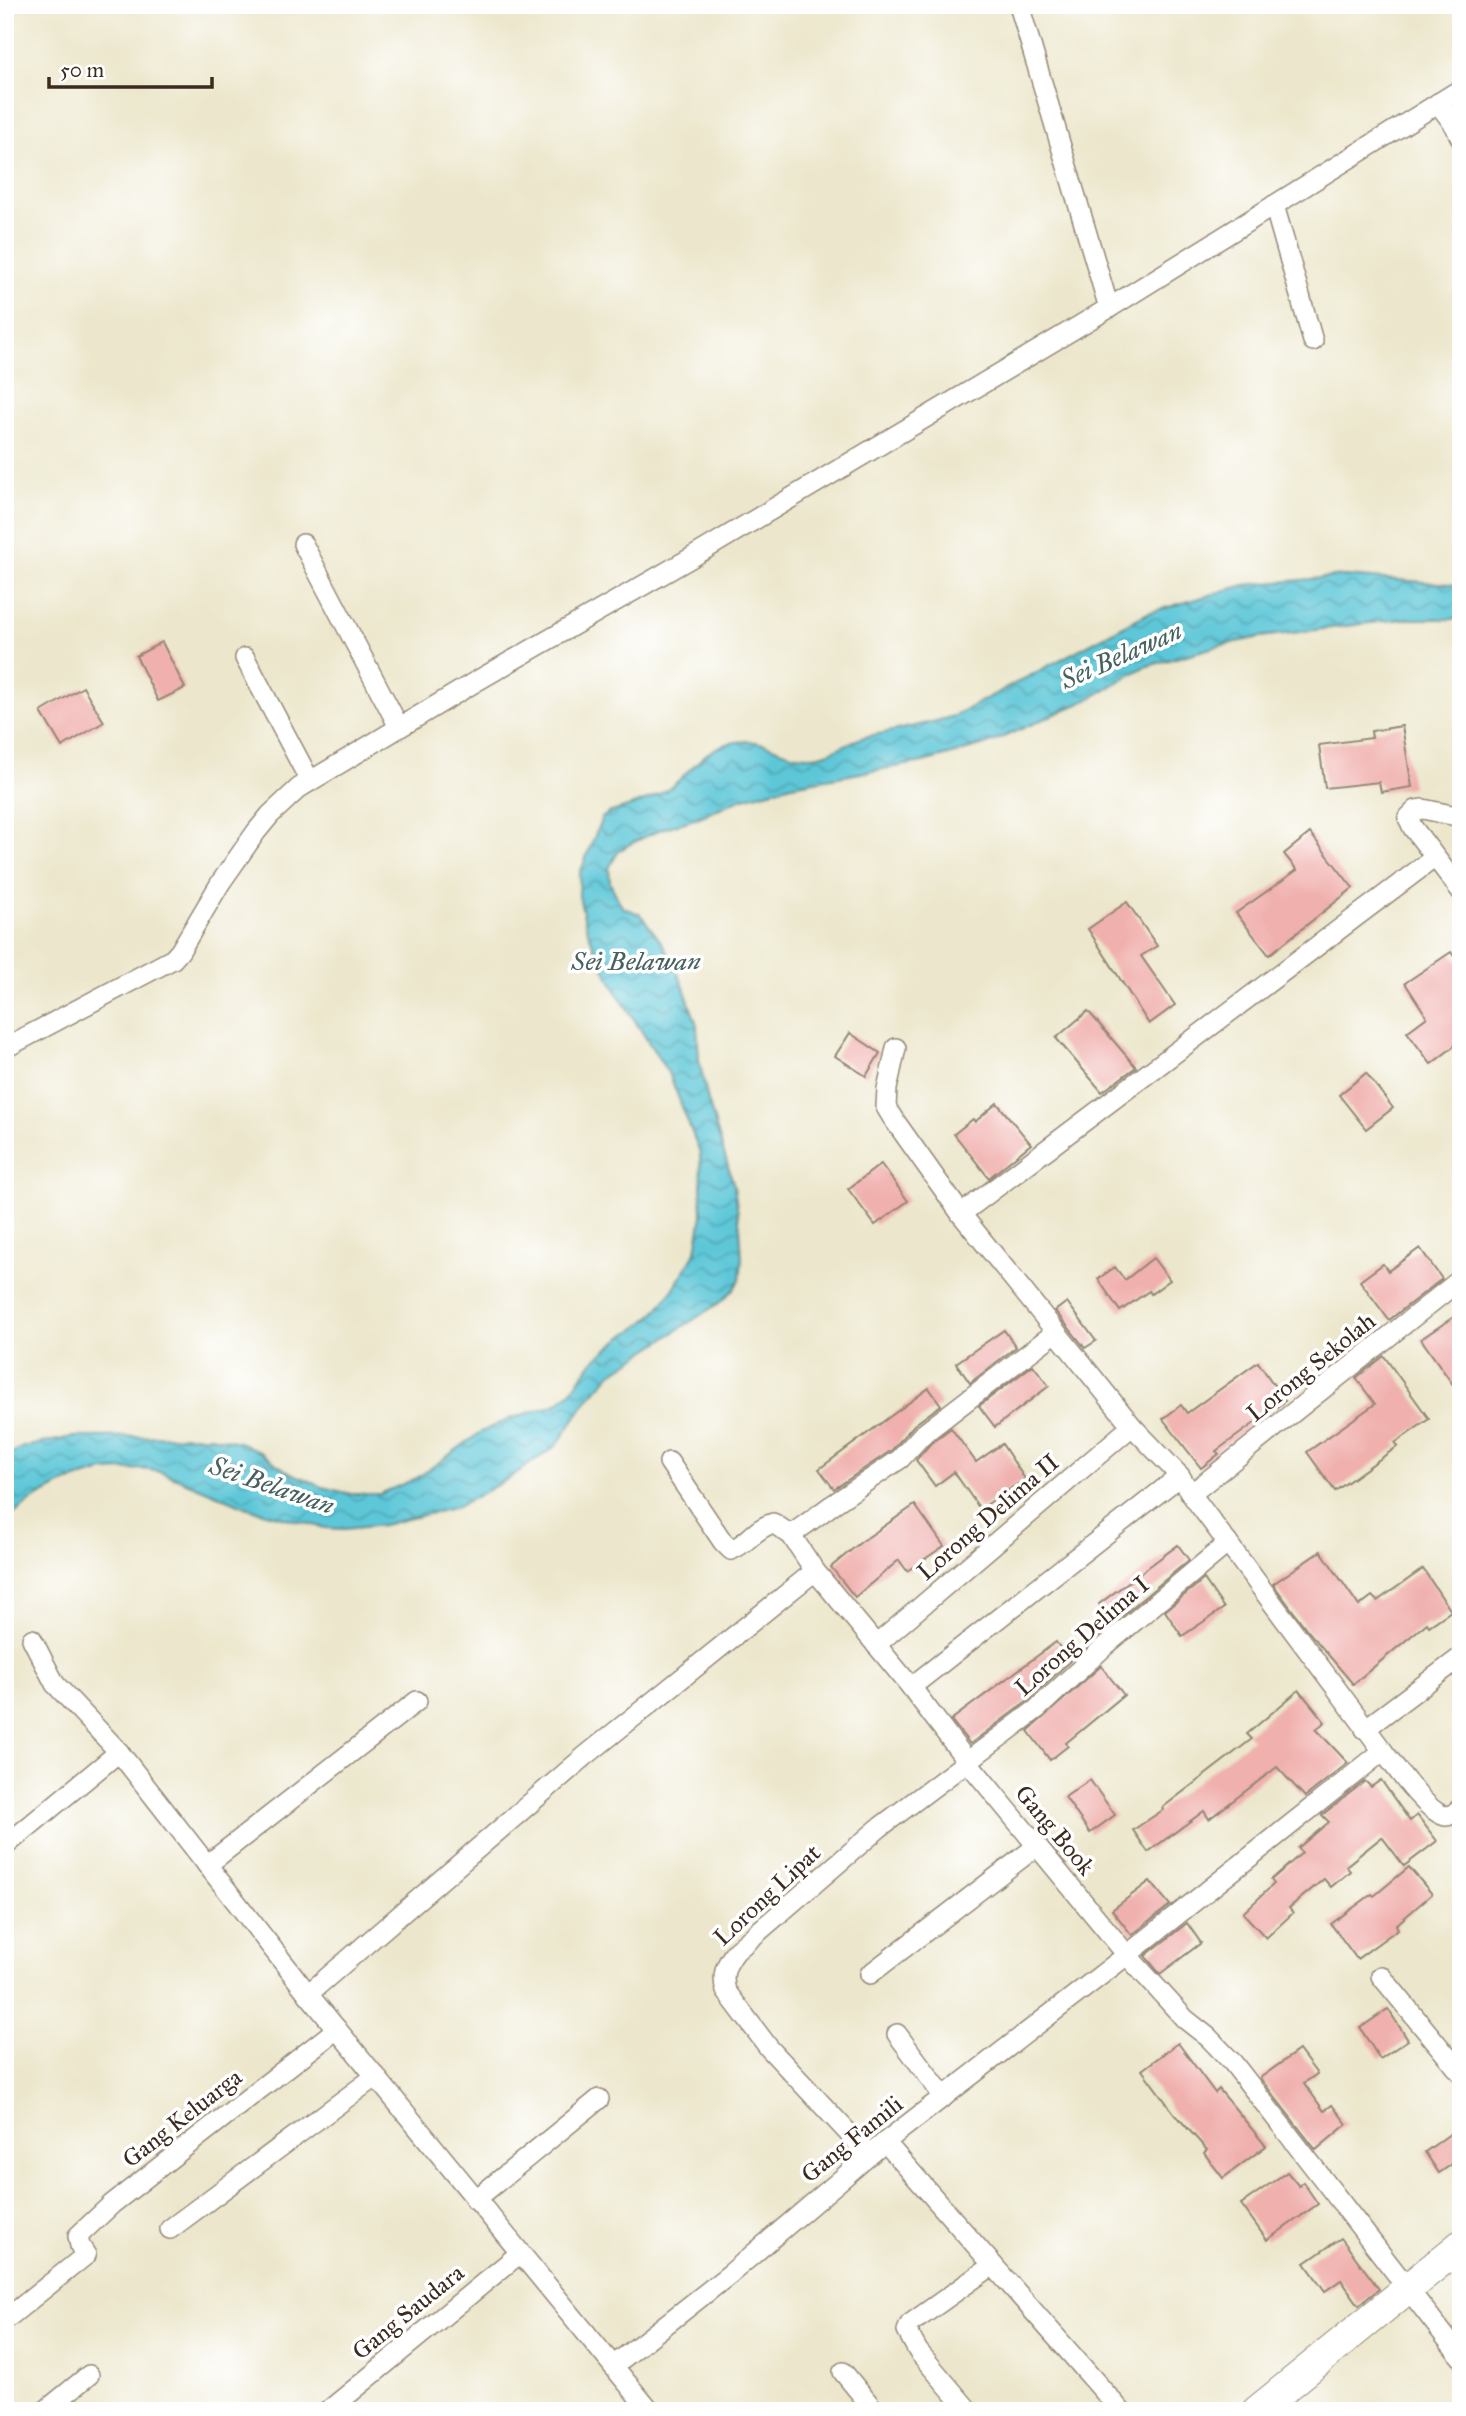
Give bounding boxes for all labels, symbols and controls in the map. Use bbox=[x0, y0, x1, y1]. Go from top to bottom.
scale bar bbox=[49, 46, 212, 90]
text: 50 m bbox=[60, 57, 105, 83]
water label: Sei Belawan bbox=[1054, 614, 1187, 696]
water label: Sei Belawan bbox=[570, 945, 701, 977]
street label: Lorong Sekolah bbox=[1240, 1306, 1382, 1428]
street label: Lorong Delima II bbox=[911, 1447, 1065, 1587]
water label: Sei Belawan bbox=[205, 1448, 339, 1521]
street label: Lorong Delima I bbox=[1009, 1569, 1155, 1703]
street label: Gang Book bbox=[1009, 1779, 1102, 1882]
street label: Lorong Lipat bbox=[707, 1838, 827, 1952]
street label: Gang Keluarga bbox=[116, 2062, 248, 2174]
street label: Gang Famili bbox=[795, 2089, 909, 2189]
street label: Gang Saudara bbox=[346, 2257, 471, 2366]

